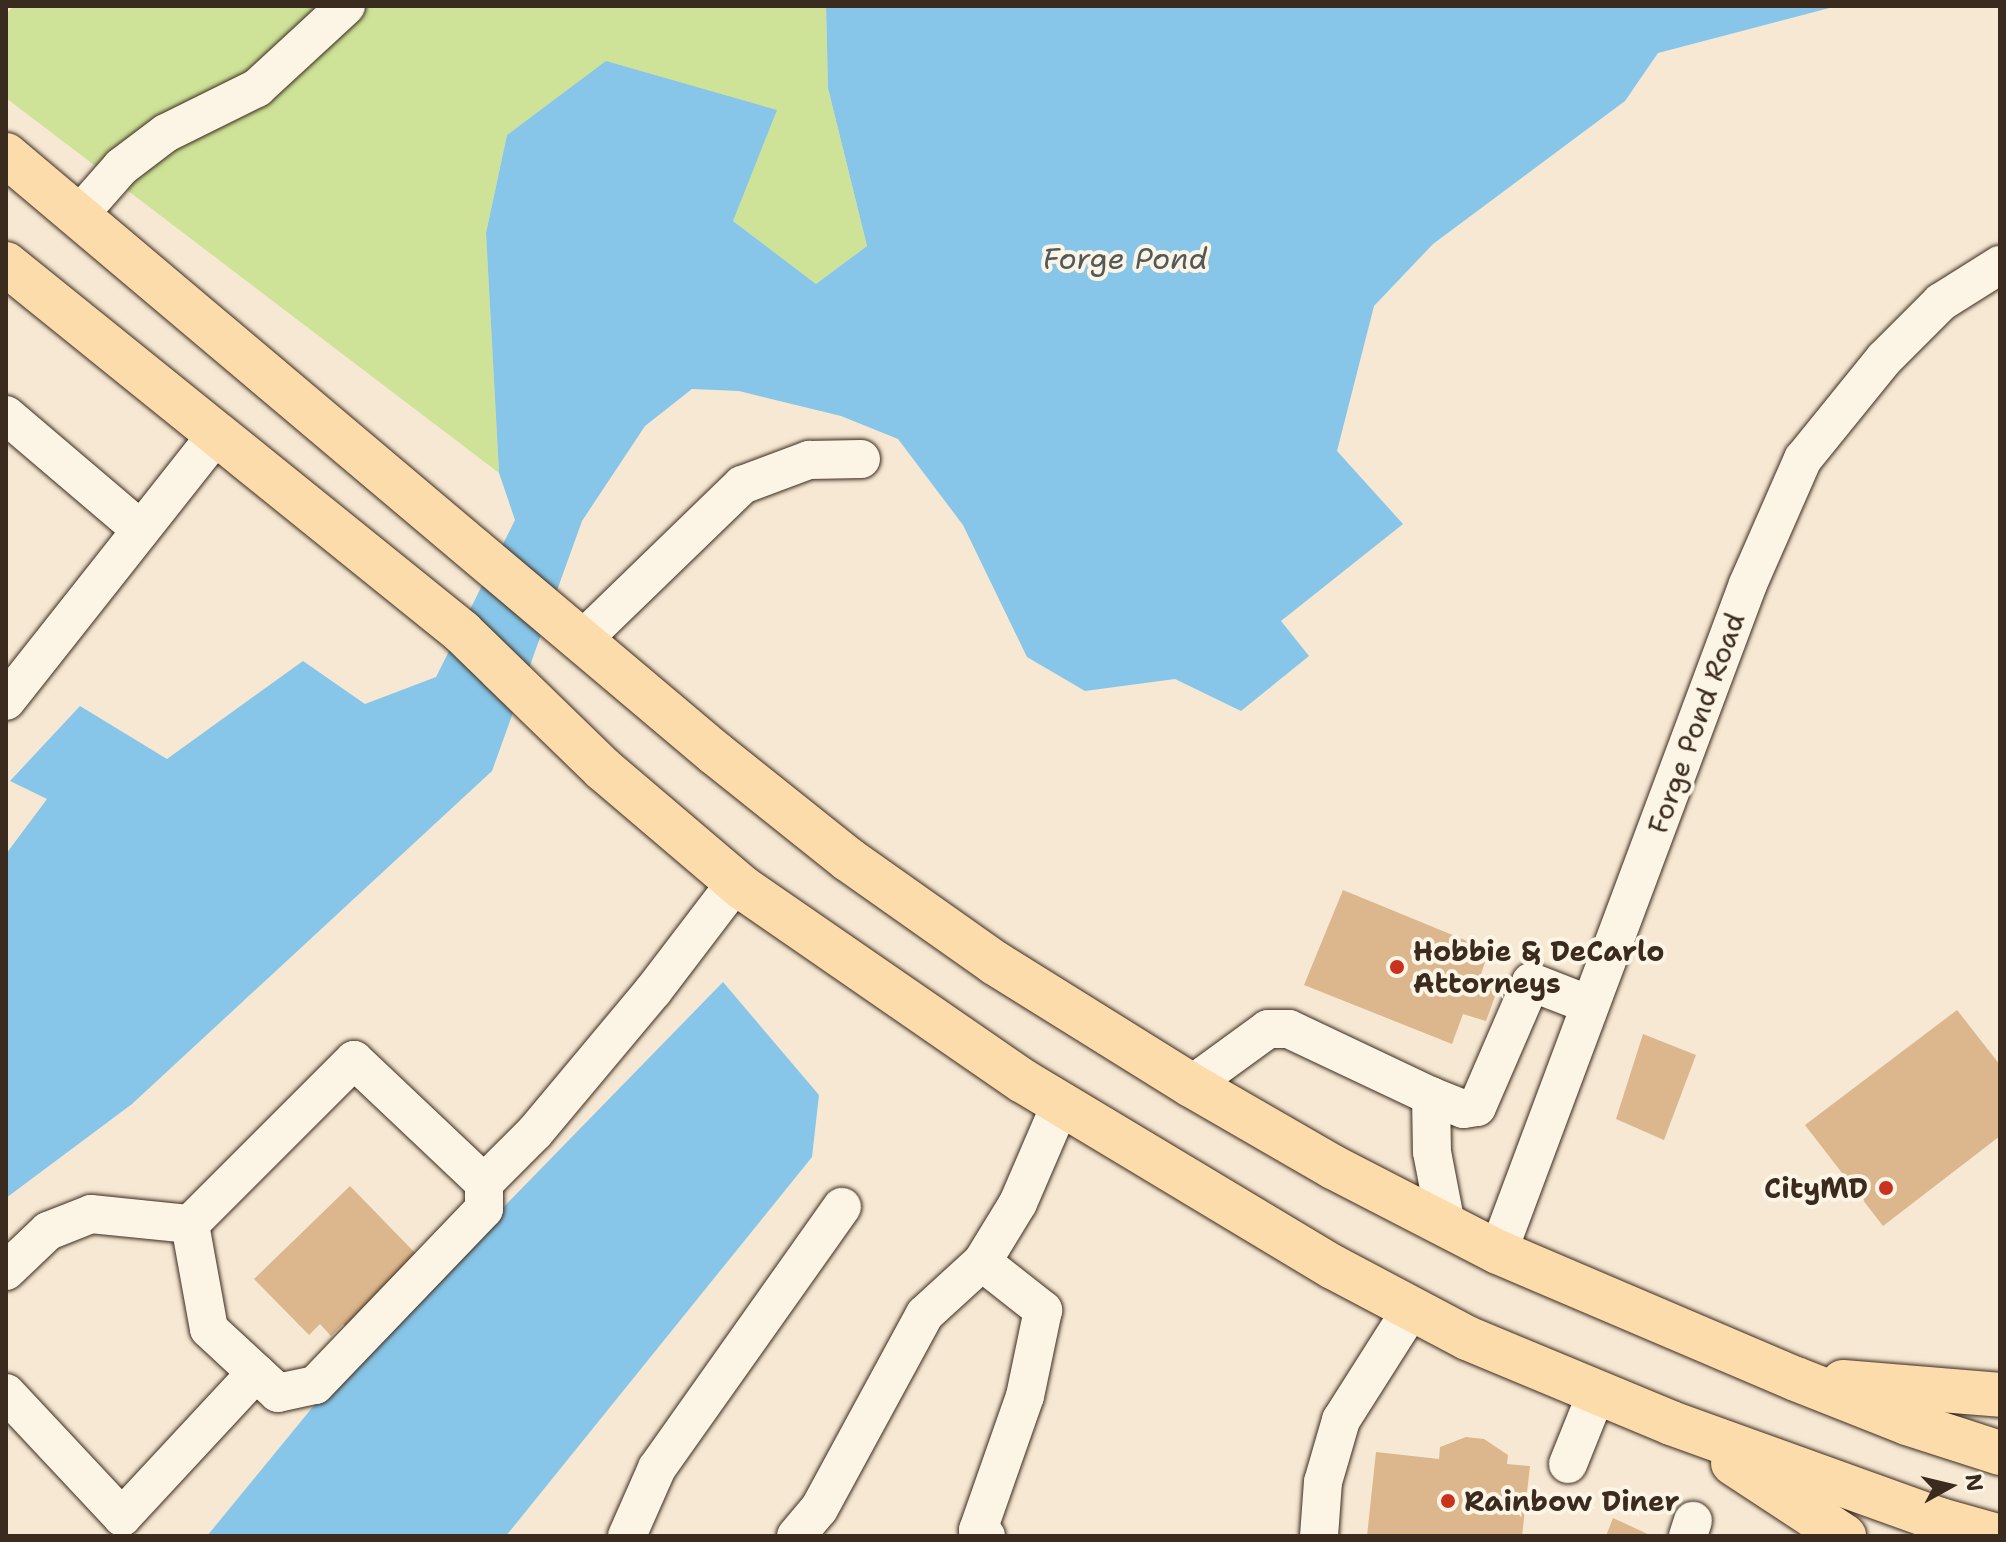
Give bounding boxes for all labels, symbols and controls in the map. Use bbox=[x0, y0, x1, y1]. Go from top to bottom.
water label: Forge Pond bbox=[1042, 241, 1208, 277]
street label: Forge Pond Road bbox=[1640, 608, 1752, 838]
place label: Hobbie & DeCarlo Attorneys bbox=[1413, 934, 1664, 1000]
marker: Hobbie & DeCarlo Attorneys bbox=[1388, 958, 1406, 976]
place label: CityMD bbox=[1764, 1171, 1868, 1205]
marker: CityMD bbox=[1875, 1177, 1897, 1199]
north arrow bbox=[1910, 1446, 1990, 1526]
text: N bbox=[1959, 1472, 1990, 1493]
place label: Rainbow Diner bbox=[1464, 1484, 1679, 1518]
marker: Rainbow Diner bbox=[1439, 1492, 1457, 1510]

